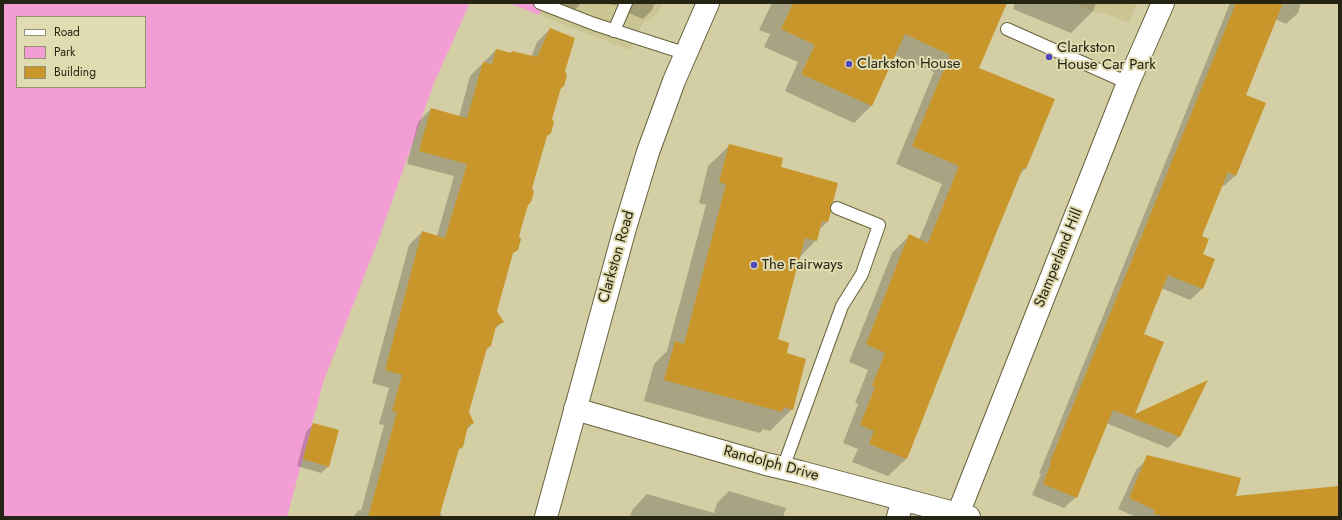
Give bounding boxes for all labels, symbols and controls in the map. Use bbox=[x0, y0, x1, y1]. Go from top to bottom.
legend bbox=[16, 16, 146, 88]
text: Road bbox=[54, 23, 80, 41]
place label: Clarkston House Car Park bbox=[1057, 39, 1156, 74]
text: Park bbox=[54, 43, 75, 61]
marker: Clarkston House Car Park bbox=[1044, 52, 1054, 62]
place label: Clarkston House bbox=[857, 55, 960, 73]
marker: Clarkston House bbox=[844, 59, 854, 69]
text: Building bbox=[54, 63, 96, 81]
street label: Stamperland Hill bbox=[1031, 206, 1087, 310]
street label: Clarkston Road bbox=[595, 209, 639, 305]
place label: The Fairways bbox=[762, 256, 843, 274]
marker: The Fairways bbox=[749, 260, 759, 270]
street label: Randolph Drive bbox=[721, 443, 821, 485]

